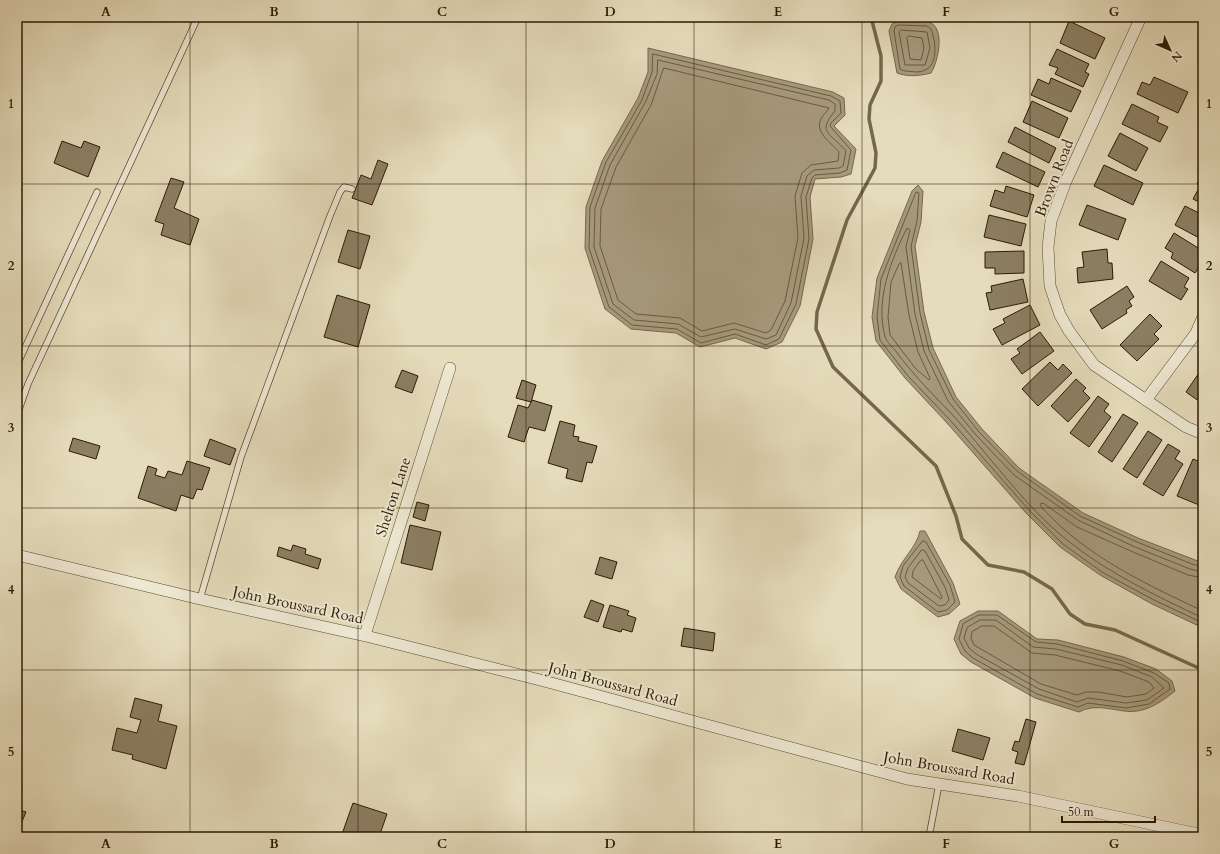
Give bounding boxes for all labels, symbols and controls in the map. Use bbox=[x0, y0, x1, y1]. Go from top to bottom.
text: A bbox=[101, 3, 111, 21]
text: B bbox=[269, 3, 279, 21]
text: C bbox=[437, 3, 447, 21]
text: D bbox=[604, 3, 616, 21]
text: E bbox=[774, 3, 782, 21]
text: F bbox=[942, 3, 950, 21]
text: G bbox=[1109, 3, 1120, 21]
north arrow bbox=[1150, 30, 1190, 70]
text: N bbox=[1168, 48, 1185, 66]
text: 1 bbox=[8, 95, 14, 113]
text: 1 bbox=[1206, 95, 1212, 113]
street label: Brown Road bbox=[1030, 136, 1078, 220]
text: 2 bbox=[8, 257, 15, 275]
text: 2 bbox=[1206, 257, 1213, 275]
text: 3 bbox=[8, 419, 15, 437]
text: 3 bbox=[1206, 419, 1213, 437]
street label: Shelton Lane bbox=[371, 454, 415, 539]
text: 4 bbox=[8, 581, 15, 599]
street label: John Broussard Road bbox=[229, 581, 365, 629]
text: 4 bbox=[1206, 581, 1213, 599]
street label: John Broussard Road bbox=[544, 657, 680, 711]
text: 5 bbox=[8, 743, 14, 761]
text: 5 bbox=[1206, 743, 1212, 761]
street label: John Broussard Road bbox=[880, 746, 1016, 789]
scale bar bbox=[1062, 798, 1155, 824]
text: 50 m bbox=[1068, 804, 1095, 820]
text: A bbox=[101, 835, 111, 853]
text: B bbox=[269, 835, 279, 853]
text: C bbox=[437, 835, 447, 853]
text: D bbox=[604, 835, 616, 853]
text: E bbox=[774, 835, 782, 853]
text: F bbox=[942, 835, 950, 853]
text: G bbox=[1109, 835, 1120, 853]

